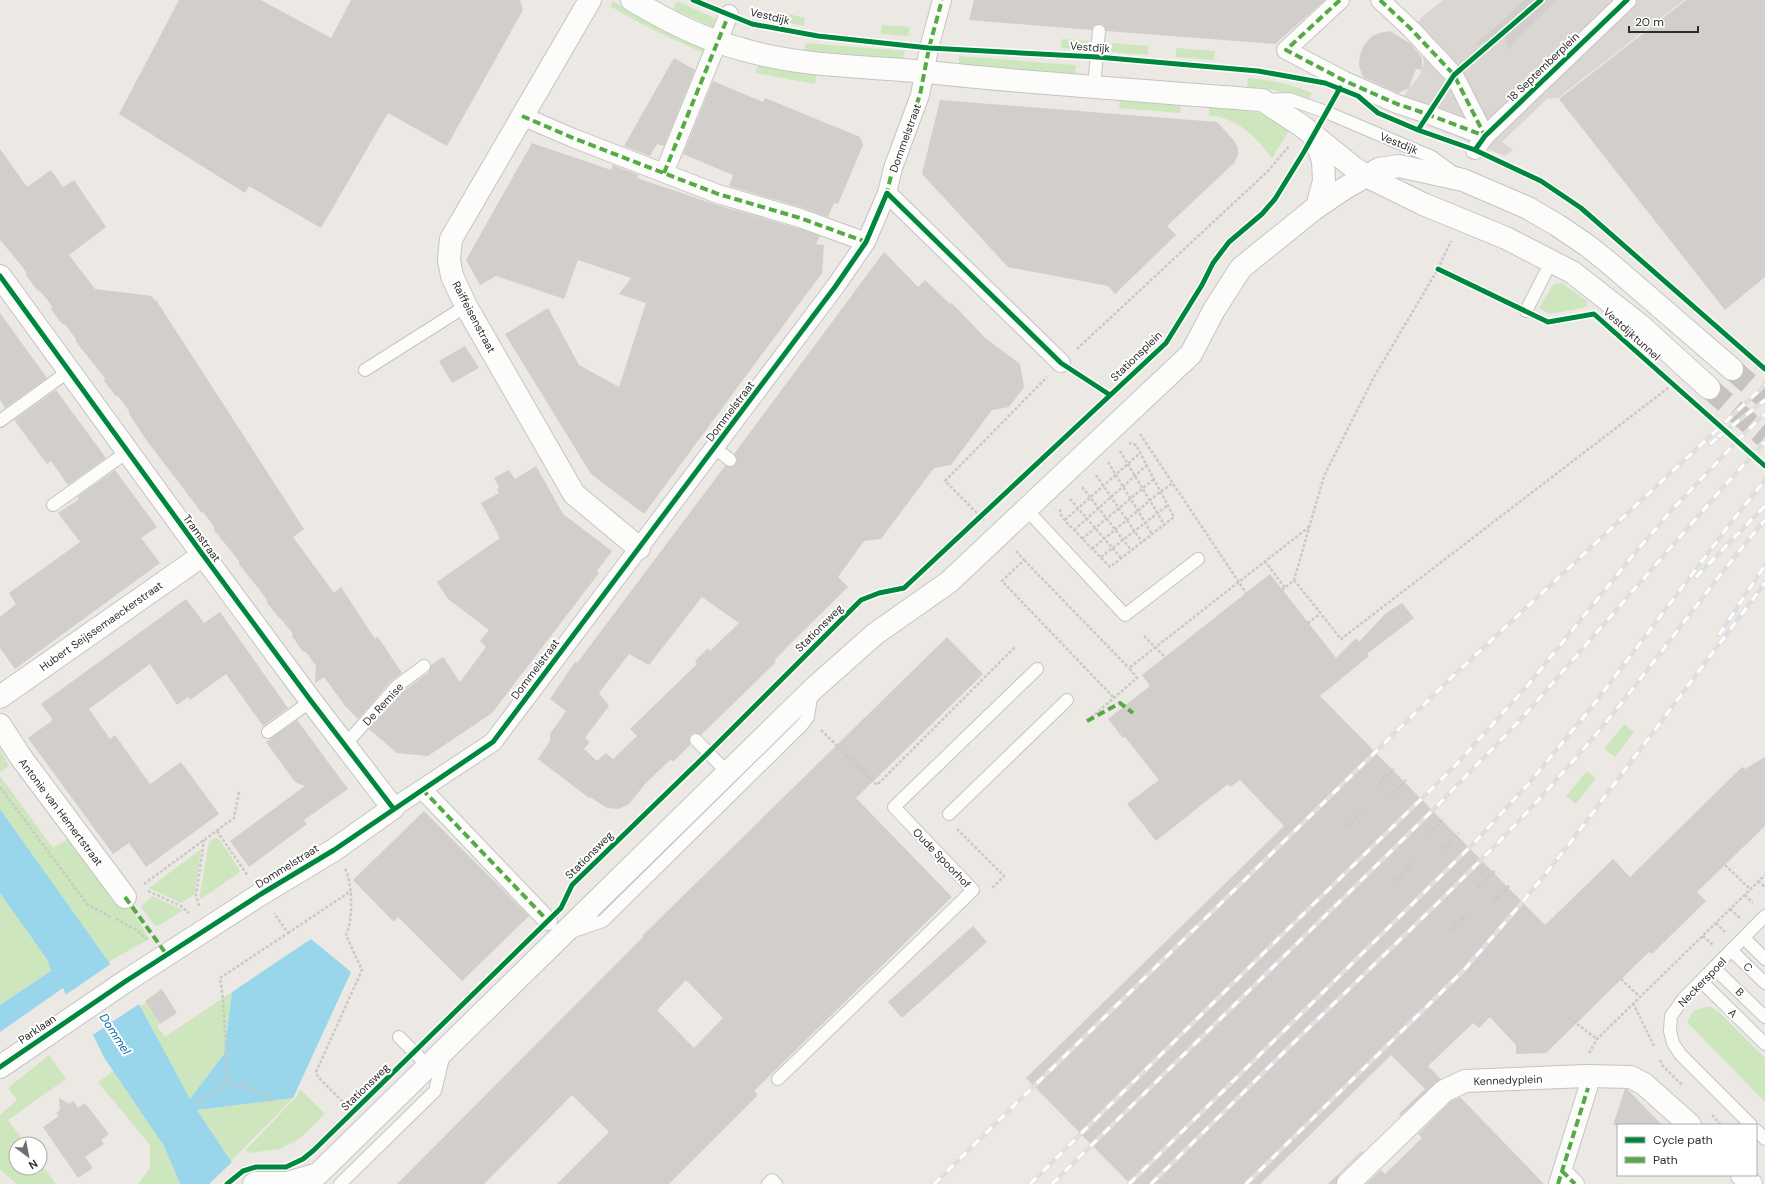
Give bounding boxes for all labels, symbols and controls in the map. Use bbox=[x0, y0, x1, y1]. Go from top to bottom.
street label: Vestdijk bbox=[749, 5, 792, 27]
scale bar bbox=[1629, 8, 1698, 34]
text: 20 m bbox=[1635, 14, 1664, 30]
street label: 18 Septemberplein bbox=[1504, 29, 1582, 105]
street label: Vestdijk bbox=[1070, 39, 1111, 55]
street label: Dommelstraat bbox=[886, 102, 924, 174]
street label: Vestdijk bbox=[1378, 129, 1421, 157]
street label: Raiffeisenstraat bbox=[449, 279, 499, 355]
street label: Vestdijktunnel bbox=[1601, 305, 1663, 363]
street label: Stationsplein bbox=[1107, 328, 1165, 384]
street label: Dommelstraat bbox=[703, 378, 757, 444]
street label: Tramstraat bbox=[180, 512, 224, 564]
street label: Hubert Seijssemaeckerstraat bbox=[37, 578, 165, 674]
street label: Stationsweg bbox=[792, 601, 846, 655]
street label: Dommelstraat bbox=[508, 636, 562, 702]
street label: De Remise bbox=[360, 680, 406, 728]
street label: Antonie van Hemertstraat bbox=[16, 755, 106, 869]
street label: Oude Spoorhof bbox=[910, 825, 974, 891]
street label: Stationsweg bbox=[562, 828, 616, 882]
street label: Dommelstraat bbox=[253, 841, 321, 891]
street label: Neckerspoel bbox=[1675, 954, 1729, 1010]
street label: C bbox=[1740, 959, 1756, 975]
street label: B bbox=[1733, 985, 1748, 1000]
street label: A bbox=[1725, 1005, 1741, 1021]
water label: Dommel bbox=[96, 1010, 134, 1058]
street label: Parklaan bbox=[15, 1011, 59, 1047]
street label: Stationsweg bbox=[338, 1060, 392, 1114]
street label: Kennedyplein bbox=[1473, 1072, 1543, 1088]
legend bbox=[1617, 1124, 1757, 1176]
text: Cycle path bbox=[1653, 1132, 1713, 1148]
north arrow bbox=[8, 1136, 48, 1176]
text: Path bbox=[1653, 1152, 1678, 1168]
text: N bbox=[26, 1156, 40, 1173]

